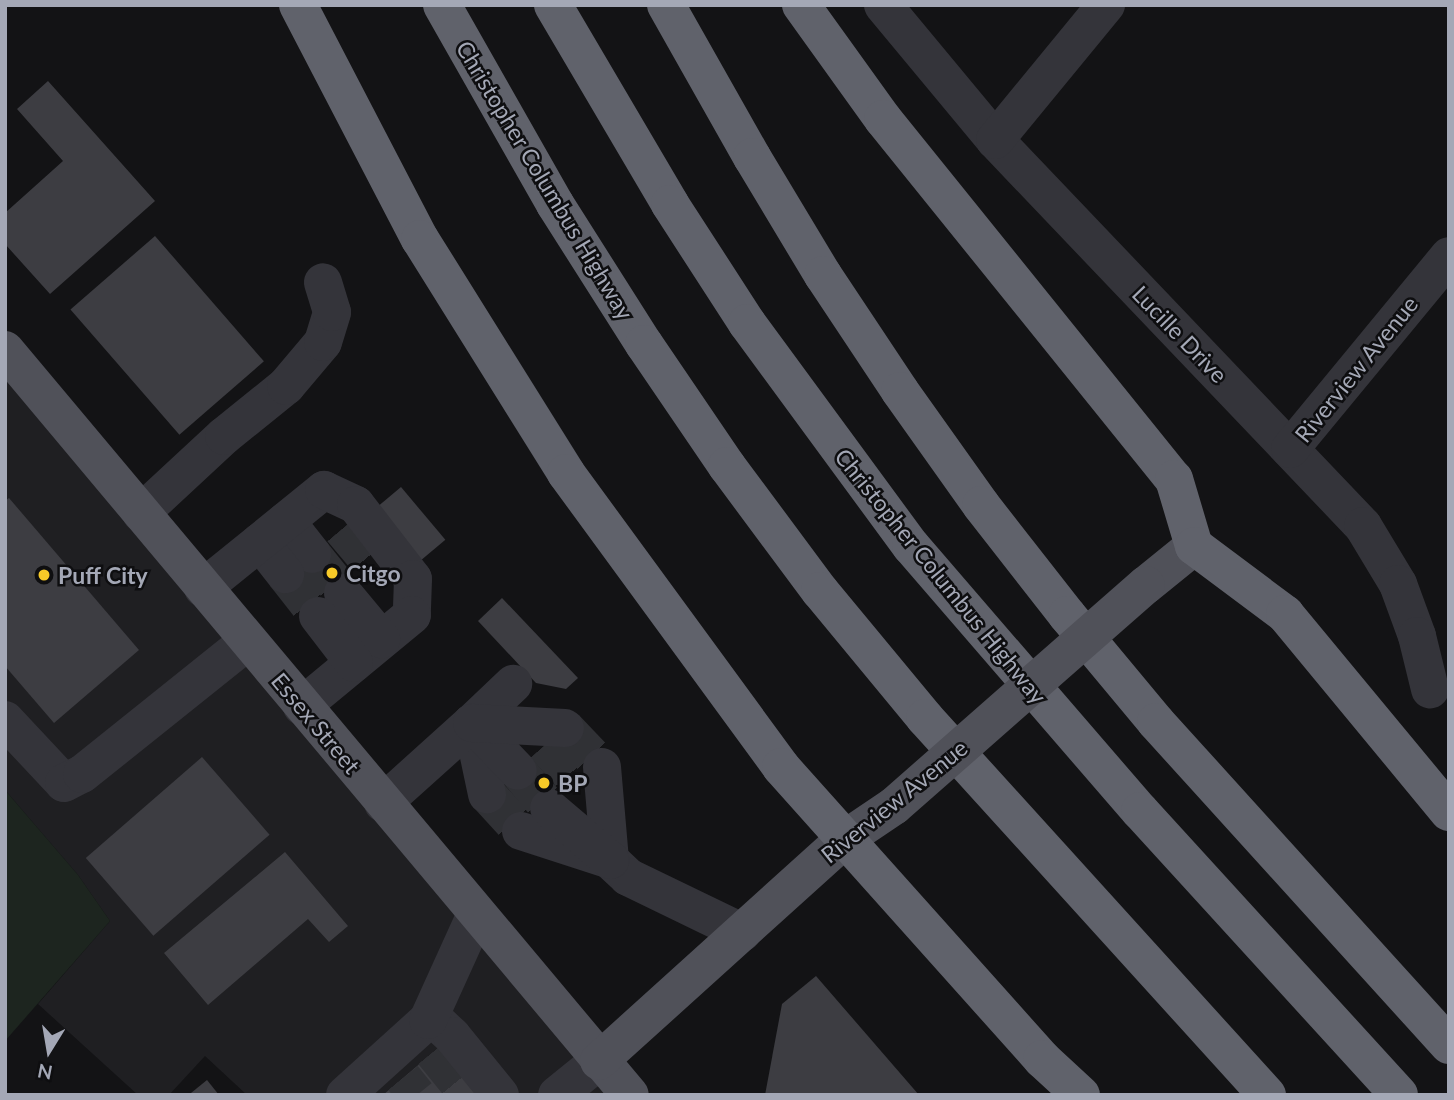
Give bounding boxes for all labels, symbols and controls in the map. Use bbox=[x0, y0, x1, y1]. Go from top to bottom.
street label: Christopher Columbus Highway bbox=[451, 35, 639, 325]
street label: Lucille Drive bbox=[1127, 280, 1233, 388]
street label: Riverview Avenue bbox=[1288, 290, 1424, 448]
street label: Christopher Columbus Highway bbox=[829, 443, 1053, 709]
place label: Citgo bbox=[346, 559, 401, 587]
place label: Puff City bbox=[58, 561, 148, 589]
marker: Citgo bbox=[324, 565, 340, 581]
marker: Puff City bbox=[36, 567, 52, 583]
street label: Essex Street bbox=[266, 667, 366, 779]
street label: Riverview Avenue bbox=[815, 733, 973, 869]
place label: BP bbox=[558, 769, 587, 797]
marker: BP bbox=[536, 775, 552, 791]
north arrow bbox=[14, 1016, 84, 1086]
text: N bbox=[36, 1059, 54, 1085]

